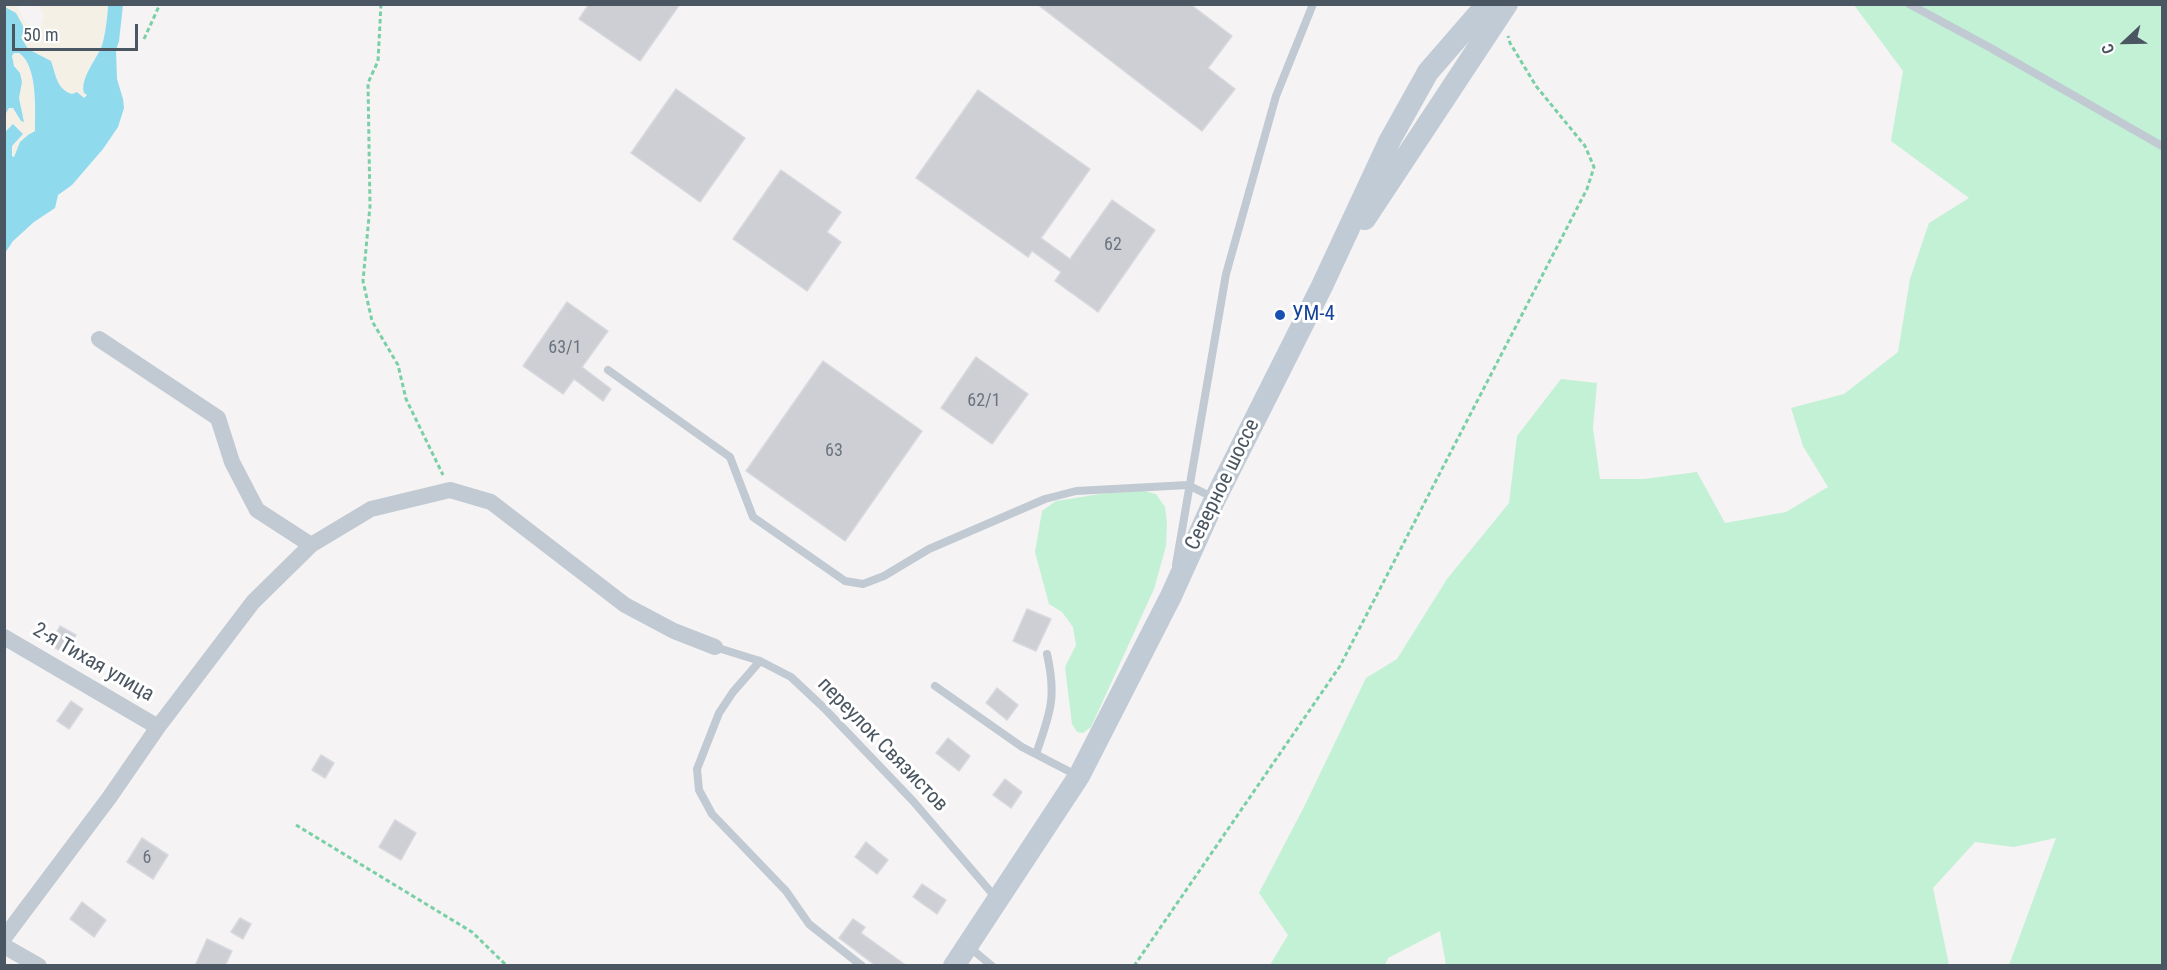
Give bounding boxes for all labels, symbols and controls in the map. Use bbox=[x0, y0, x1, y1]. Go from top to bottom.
scale bar bbox=[15, 12, 141, 50]
north arrow bbox=[2095, 12, 2155, 72]
text: 50 m bbox=[23, 24, 58, 45]
text: С bbox=[2097, 41, 2118, 57]
house number: 62 bbox=[1104, 234, 1122, 256]
place label: УМ-4 bbox=[1292, 302, 1335, 328]
marker: УМ-4 bbox=[1273, 308, 1287, 322]
house number: 63/1 bbox=[548, 337, 582, 359]
house number: 62/1 bbox=[967, 390, 1001, 412]
street label: Северное шоссе bbox=[1180, 415, 1266, 555]
house number: 63 bbox=[825, 440, 843, 462]
street label: 2-я Тихая улица bbox=[28, 618, 158, 708]
street label: переулок Связистов bbox=[811, 673, 953, 817]
house number: 6 bbox=[143, 847, 151, 869]

